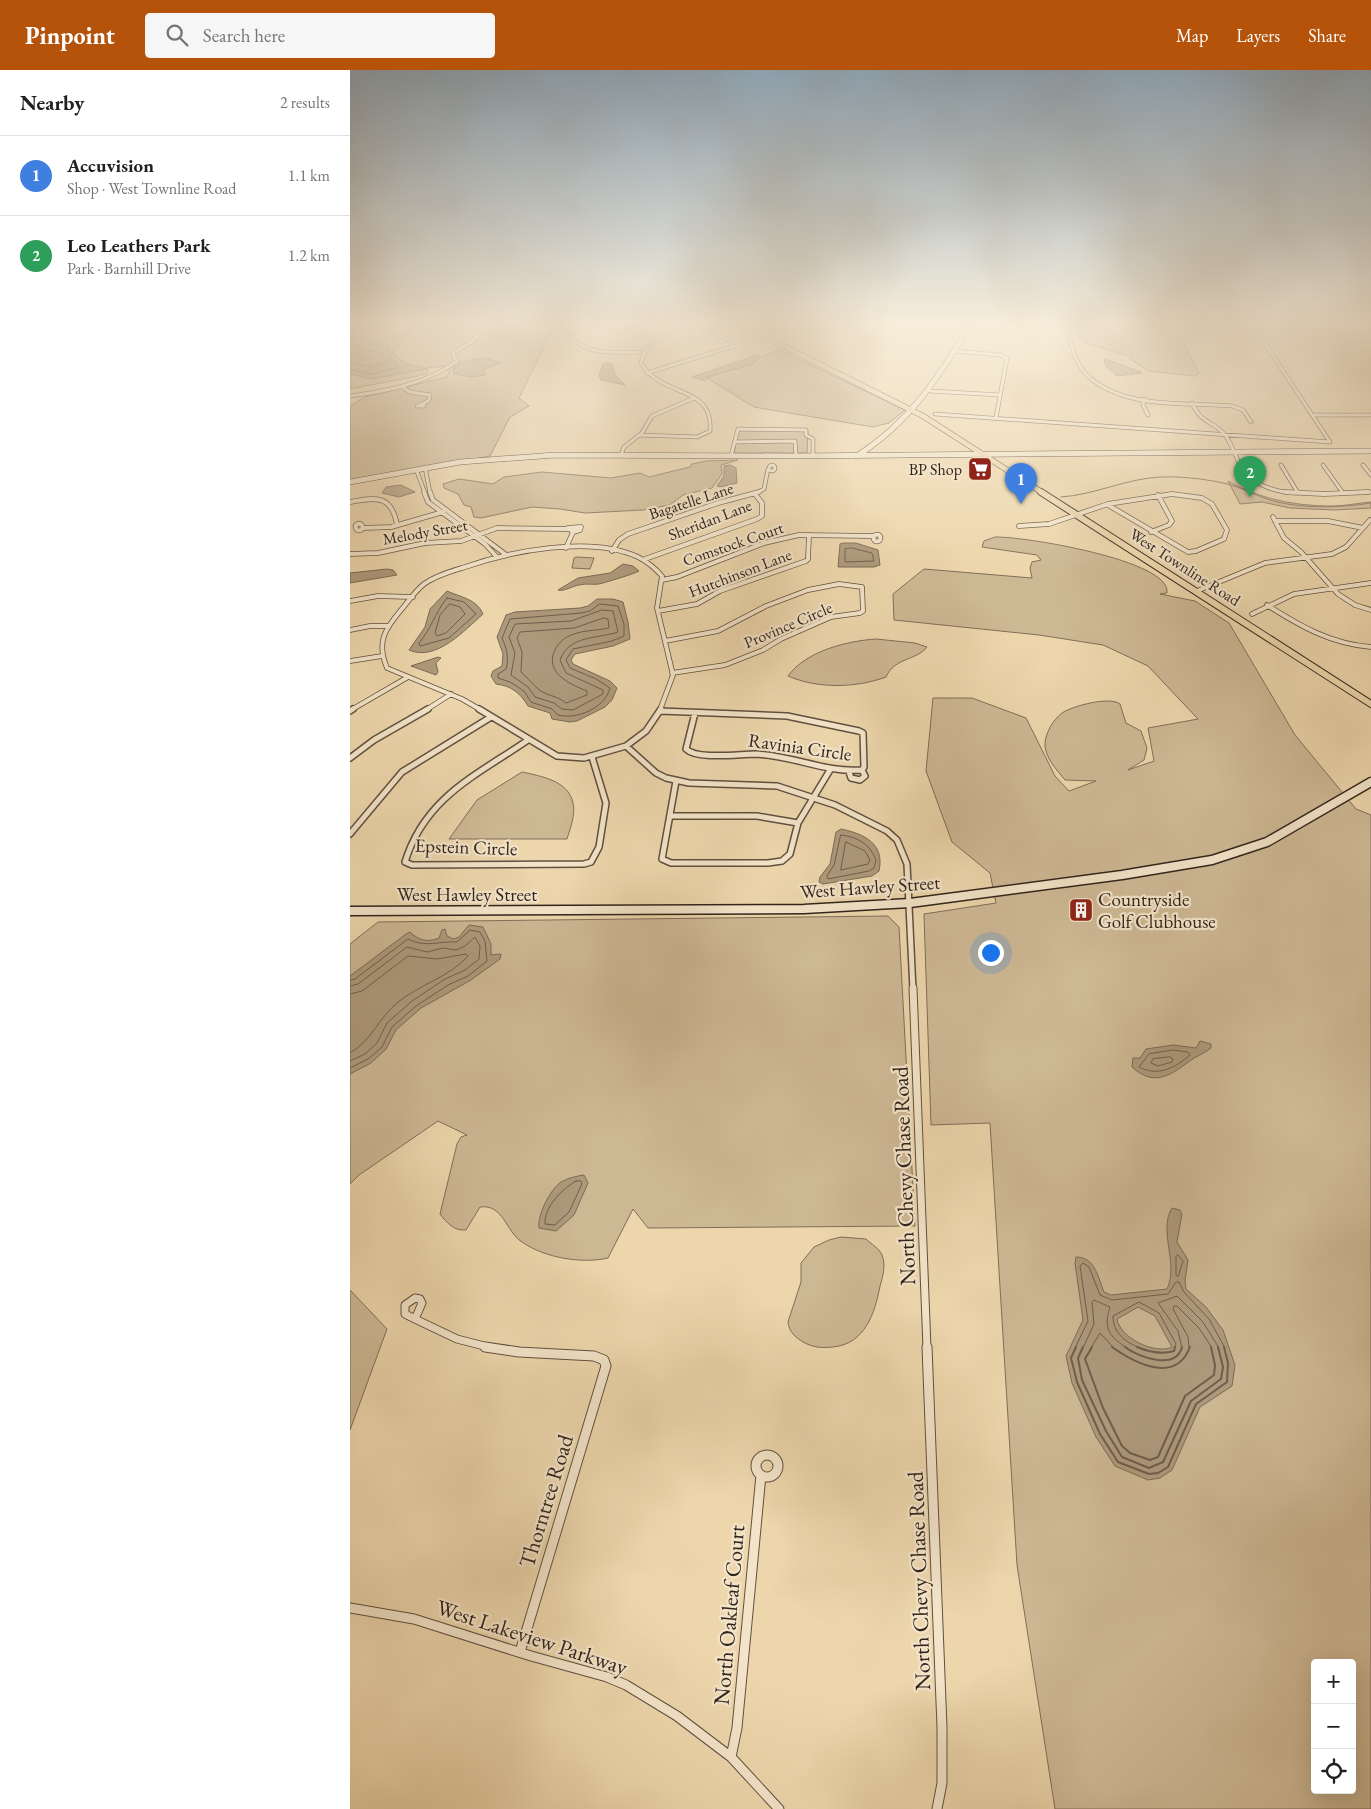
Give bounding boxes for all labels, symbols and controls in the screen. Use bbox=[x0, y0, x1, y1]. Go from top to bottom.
search box bbox=[145, 13, 495, 58]
text: Pinpoint bbox=[25, 20, 115, 51]
icon: search bbox=[163, 21, 191, 49]
text: Search here bbox=[203, 23, 285, 48]
text: Map bbox=[1176, 24, 1208, 47]
text: Layers bbox=[1236, 24, 1280, 47]
text: Share bbox=[1308, 24, 1346, 47]
text: Nearby bbox=[20, 89, 84, 116]
text: 2 results bbox=[280, 92, 330, 113]
text: Accuvision bbox=[67, 153, 154, 178]
text: 1 bbox=[32, 165, 40, 186]
text: 1.1 km bbox=[288, 165, 330, 186]
text: Shop · West Townline Road bbox=[67, 178, 236, 199]
text: Leo Leathers Park bbox=[67, 233, 211, 258]
text: 2 bbox=[32, 245, 40, 266]
text: 1.2 km bbox=[288, 245, 330, 266]
text: Park · Barnhill Drive bbox=[67, 258, 191, 279]
supermarket icon: BP Shop bbox=[967, 456, 993, 482]
pin: 2 bbox=[1234, 456, 1266, 497]
place label: BP Shop bbox=[909, 459, 962, 480]
pin: 1 bbox=[1005, 463, 1037, 504]
street label: Bagatelle Lane bbox=[646, 477, 736, 525]
street label: Sheridan Lane bbox=[665, 494, 755, 546]
street label: Melody Street bbox=[381, 514, 469, 550]
street label: Comstock Court bbox=[680, 517, 786, 571]
street label: West Townline Road bbox=[1126, 523, 1245, 611]
street label: Hutchinson Lane bbox=[685, 544, 795, 602]
street label: Province Circle bbox=[741, 597, 835, 653]
street label: Ravinia Circle bbox=[747, 727, 853, 767]
street label: Epstein Circle bbox=[414, 833, 518, 861]
street label: West Hawley Street bbox=[799, 870, 941, 904]
street label: West Hawley Street bbox=[397, 882, 537, 907]
place label: Countryside Golf Clubhouse bbox=[1098, 887, 1216, 934]
building icon: Countryside Golf Clubhouse bbox=[1068, 897, 1094, 923]
your location bbox=[978, 940, 1004, 966]
street label: North Chevy Chase Road bbox=[886, 1065, 922, 1286]
street label: Thorntree Road bbox=[512, 1430, 580, 1571]
street label: North Chevy Chase Road bbox=[901, 1470, 937, 1691]
street label: North Oakleaf Court bbox=[707, 1524, 751, 1706]
street label: West Lakeview Parkway bbox=[433, 1592, 631, 1682]
map controls bbox=[1311, 1659, 1356, 1794]
button: + bbox=[1311, 1659, 1356, 1704]
button: − bbox=[1311, 1704, 1356, 1749]
button: locate bbox=[1311, 1749, 1356, 1794]

